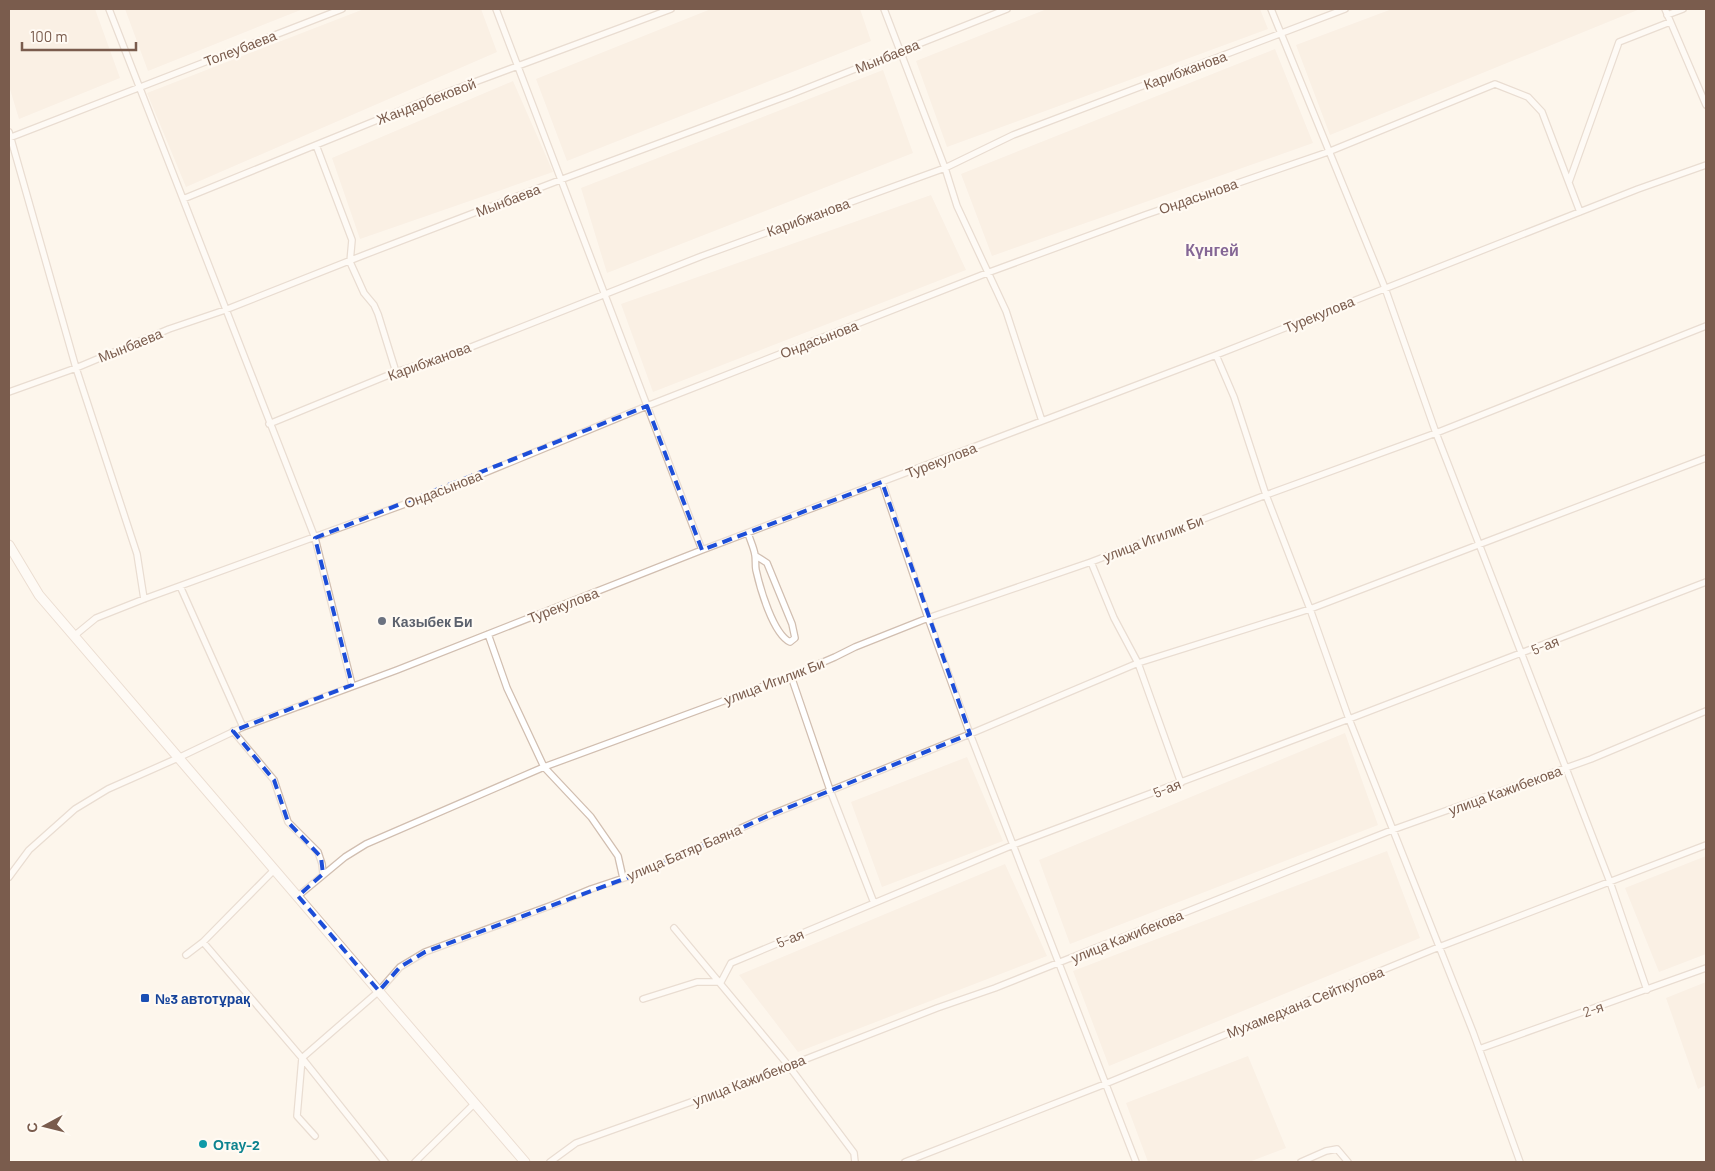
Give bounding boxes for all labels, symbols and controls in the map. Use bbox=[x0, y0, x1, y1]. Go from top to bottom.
scale bar bbox=[22, 20, 136, 52]
street label: Толеубаева bbox=[201, 26, 279, 70]
text: 100 m bbox=[30, 27, 68, 45]
street label: Мынбаева bbox=[852, 35, 922, 77]
street label: Карибжанова bbox=[1141, 47, 1229, 93]
street label: Жандарбековой bbox=[374, 74, 478, 128]
street label: Ондасынова bbox=[1156, 175, 1240, 217]
street label: Мынбаева bbox=[473, 180, 543, 220]
street label: Карибжанова bbox=[764, 194, 852, 240]
district label: Күнгей bbox=[1185, 240, 1239, 259]
street label: Турекулова bbox=[1281, 292, 1357, 336]
street label: Ондасынова bbox=[778, 316, 861, 362]
street label: Мынбаева bbox=[95, 324, 165, 366]
street label: Карибжанова bbox=[385, 338, 473, 384]
street label: Турекулова bbox=[903, 439, 979, 481]
street label: Ондасынова bbox=[402, 466, 485, 512]
street label: улица Игилик Би bbox=[1100, 511, 1206, 565]
street label: Турекулова bbox=[525, 584, 601, 626]
place label: Казыбек Би bbox=[392, 613, 473, 630]
marker: Казыбек Би bbox=[376, 615, 388, 627]
street label: 5-ая bbox=[1529, 632, 1561, 658]
street label: улица Игилик Би bbox=[721, 654, 827, 708]
street label: улица Кажибекова bbox=[1446, 762, 1564, 818]
street label: 5-ая bbox=[1151, 775, 1183, 801]
street label: улица Батяр Баяна bbox=[624, 820, 744, 884]
street label: улица Кажибекова bbox=[1069, 906, 1186, 966]
street label: 5-ая bbox=[774, 925, 806, 951]
street label: Мухамедхана Сейткулова bbox=[1224, 963, 1386, 1041]
place label: №3 автотұрақ bbox=[155, 990, 250, 1007]
marker: №3 автотұрақ bbox=[139, 992, 151, 1004]
street label: 2-я bbox=[1580, 998, 1606, 1020]
street label: улица Кажибекова bbox=[690, 1051, 808, 1109]
north arrow bbox=[20, 1101, 70, 1151]
text: С bbox=[23, 1122, 41, 1134]
place label: Отау-2 bbox=[213, 1136, 260, 1153]
marker: Отау-2 bbox=[197, 1138, 209, 1150]

